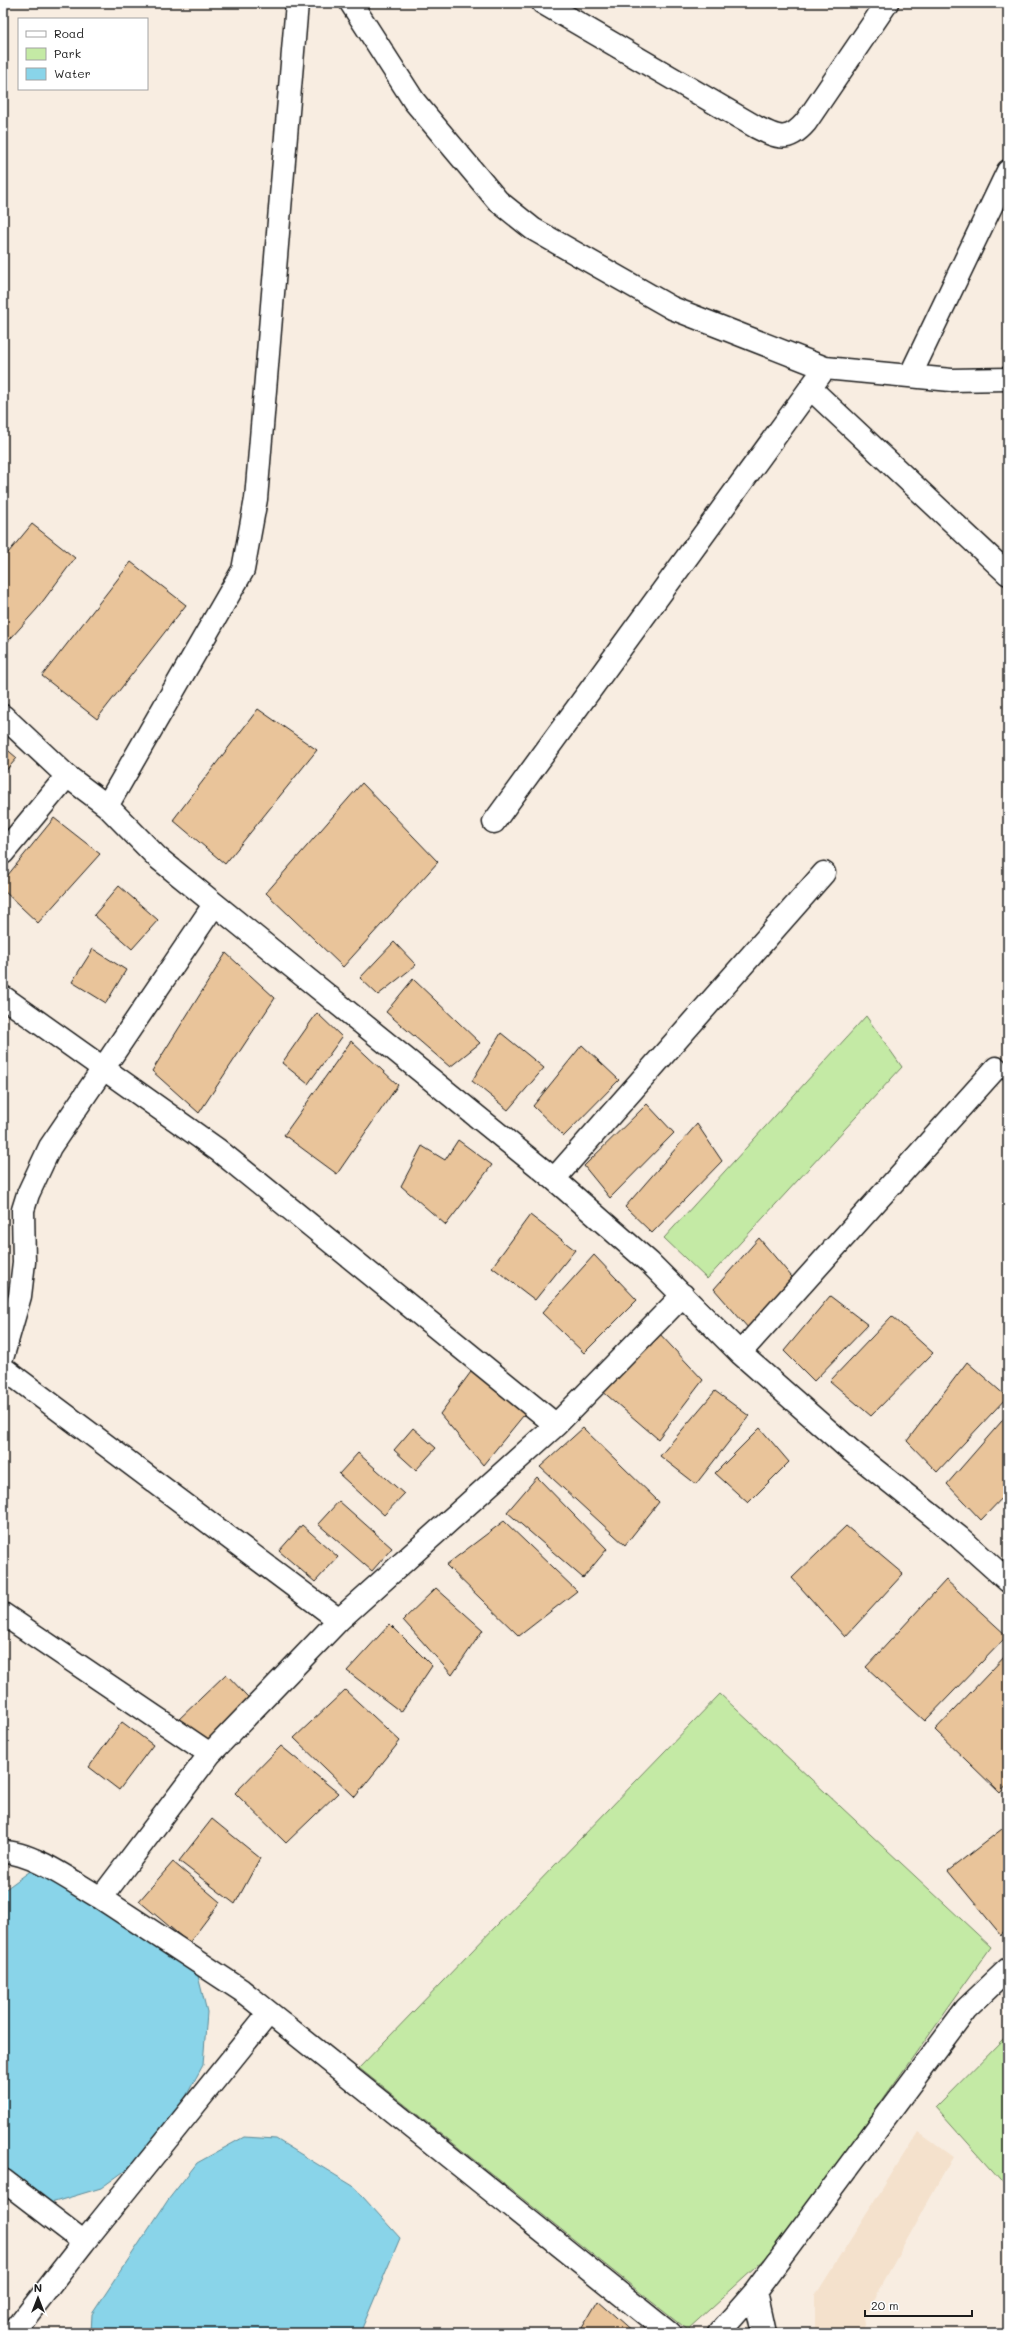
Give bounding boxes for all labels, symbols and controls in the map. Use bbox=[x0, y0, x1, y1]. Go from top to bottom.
legend bbox=[18, 18, 148, 90]
text: Road bbox=[54, 25, 84, 41]
text: Park bbox=[54, 45, 81, 61]
text: Water bbox=[54, 65, 91, 81]
north arrow bbox=[18, 2278, 58, 2318]
text: N bbox=[34, 2280, 42, 2295]
scale bar bbox=[865, 2292, 972, 2318]
text: 20 m bbox=[871, 2297, 899, 2313]

